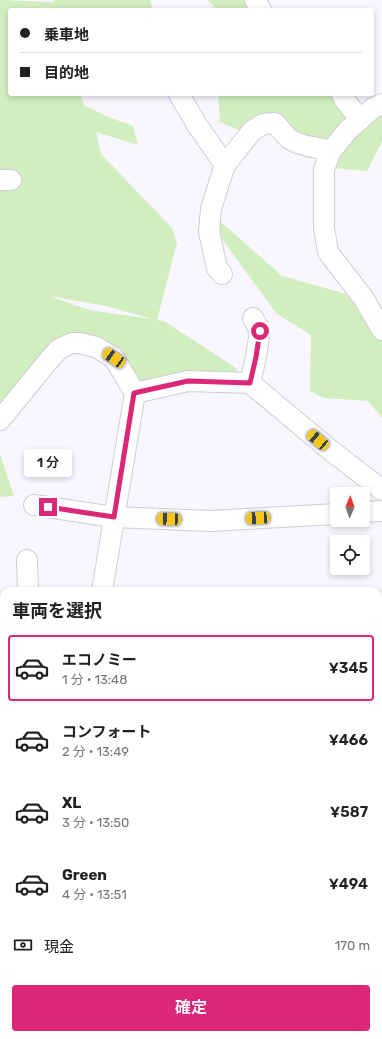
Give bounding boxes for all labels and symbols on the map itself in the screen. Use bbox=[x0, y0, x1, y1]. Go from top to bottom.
route start bbox=[251, 322, 269, 340]
car bbox=[101, 346, 127, 370]
car bbox=[305, 428, 331, 452]
callout: 1 分 bbox=[24, 449, 72, 477]
north arrow bbox=[330, 487, 370, 527]
route end bbox=[39, 498, 57, 516]
car bbox=[246, 511, 270, 525]
car bbox=[157, 513, 181, 525]

